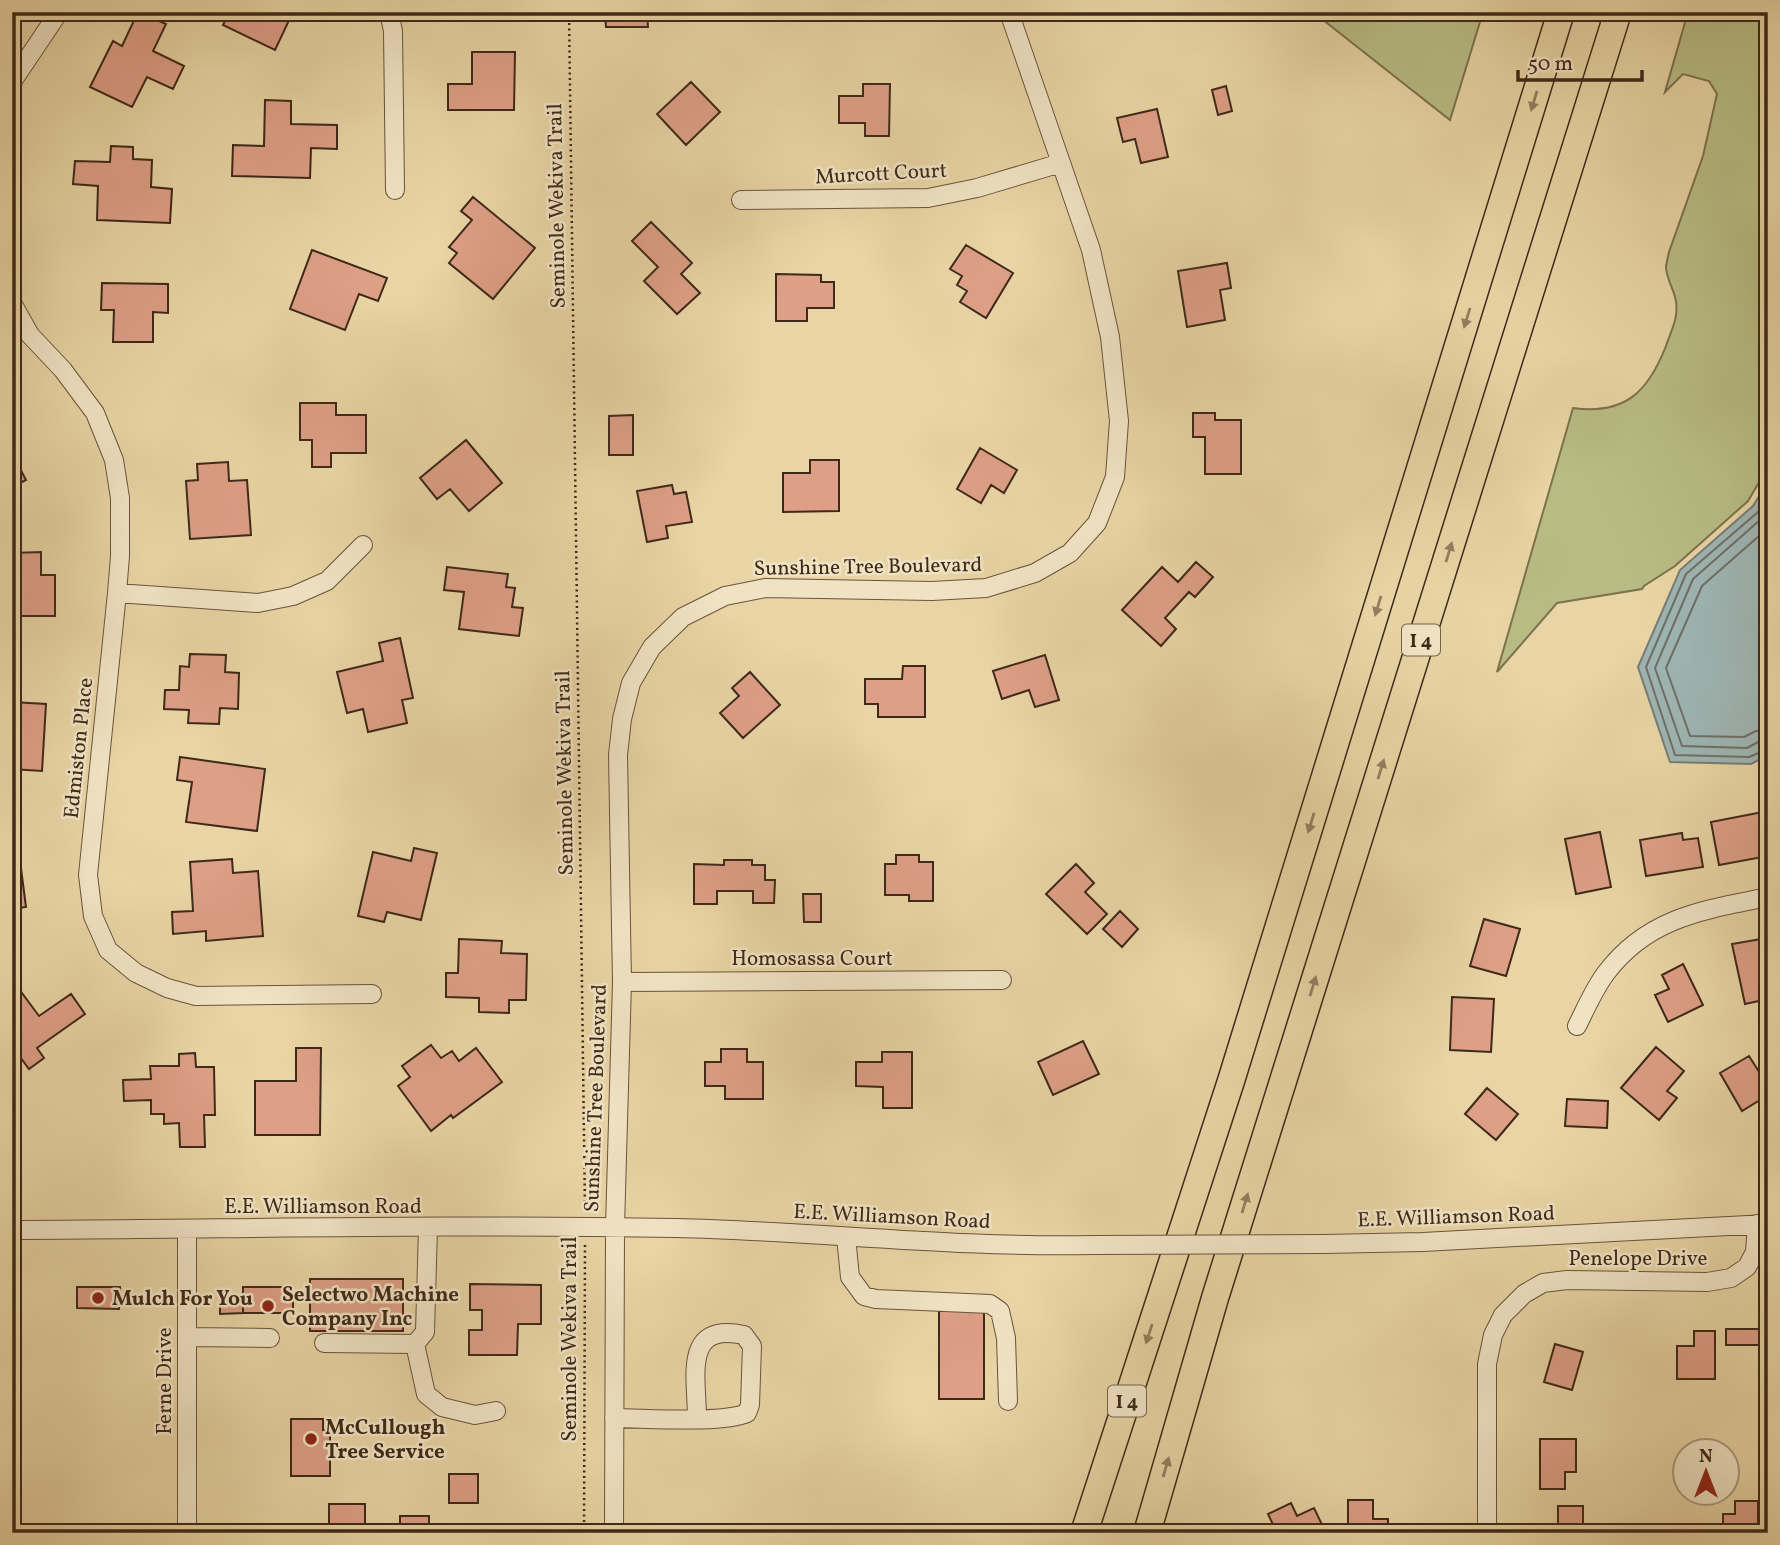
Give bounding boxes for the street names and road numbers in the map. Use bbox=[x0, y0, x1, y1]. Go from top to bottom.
street label: Seminole Wekiva Trail bbox=[541, 103, 574, 309]
street label: Murcott Court bbox=[814, 157, 948, 192]
street label: Sunshine Tree Boulevard bbox=[754, 551, 983, 584]
road number: I 4 bbox=[1402, 624, 1440, 656]
street label: Seminole Wekiva Trail bbox=[549, 670, 582, 876]
street label: Edmiston Place bbox=[58, 676, 101, 820]
street label: Homosassa Court bbox=[731, 945, 893, 974]
street label: Sunshine Tree Boulevard bbox=[578, 983, 615, 1213]
street label: E.E. Williamson Road bbox=[224, 1193, 422, 1222]
street label: E.E. Williamson Road bbox=[792, 1198, 991, 1237]
street label: E.E. Williamson Road bbox=[1357, 1200, 1555, 1235]
street label: Seminole Wekiva Trail bbox=[556, 1236, 585, 1442]
street label: Penelope Drive bbox=[1568, 1245, 1708, 1274]
street label: Ferne Drive bbox=[151, 1327, 180, 1435]
road number: I 4 bbox=[1108, 1386, 1146, 1416]

